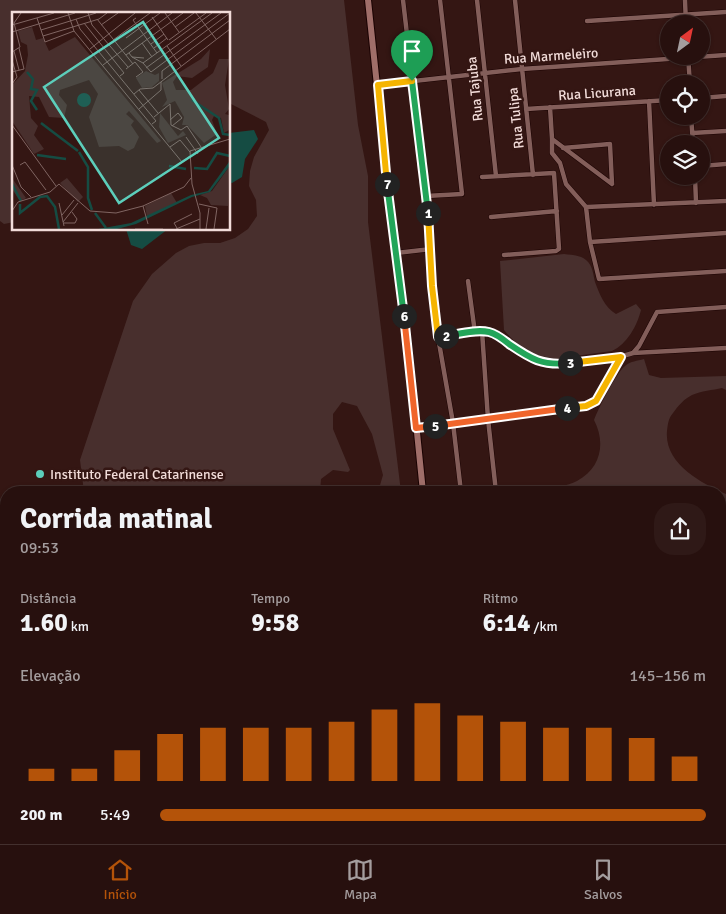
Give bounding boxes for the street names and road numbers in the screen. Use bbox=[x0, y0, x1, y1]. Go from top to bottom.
street label: Rua Marmeleiro bbox=[503, 44, 599, 68]
street label: Rua Tajuba bbox=[463, 56, 487, 122]
street label: Rua Licurana bbox=[558, 82, 636, 104]
street label: Rua Tulipa bbox=[504, 86, 528, 150]

